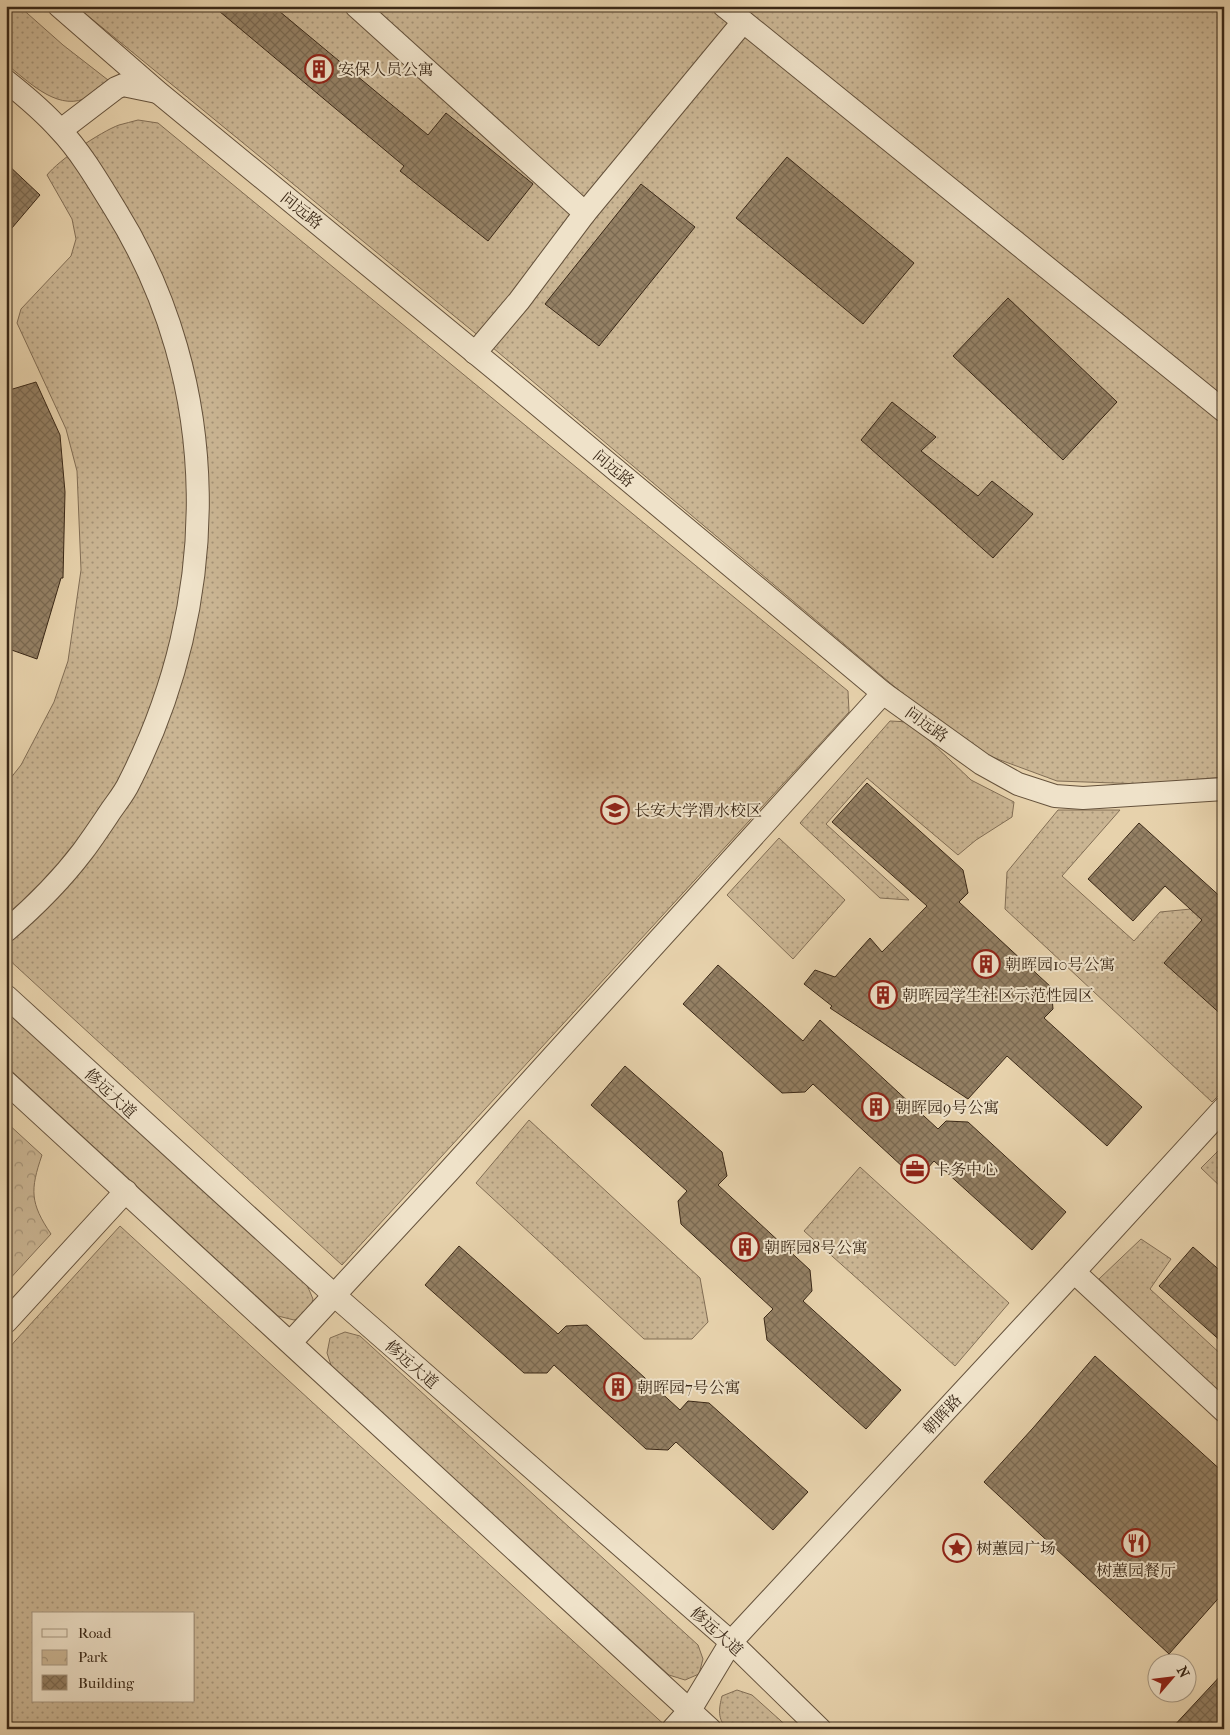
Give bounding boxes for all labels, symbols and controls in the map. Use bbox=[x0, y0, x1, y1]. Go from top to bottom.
building icon: 安保人员公寓 bbox=[304, 54, 334, 84]
place label: 安保人员公寓 bbox=[338, 60, 434, 79]
street label: 问远路 bbox=[277, 188, 326, 233]
street label: 问远路 bbox=[589, 446, 638, 491]
street label: 问远路 bbox=[902, 703, 952, 746]
school or university icon: 长安大学渭水校区 bbox=[600, 795, 630, 825]
place label: 长安大学渭水校区 bbox=[634, 801, 762, 820]
building icon: 朝晖园10号公寓 bbox=[971, 949, 1001, 979]
place label: 朝晖园10号公寓 bbox=[1005, 955, 1115, 974]
building icon: 朝晖园学生社区示范性园区 bbox=[868, 980, 898, 1010]
place label: 朝晖园学生社区示范性园区 bbox=[902, 986, 1094, 1005]
street label: 修远大道 bbox=[81, 1065, 141, 1122]
building icon: 朝晖园9号公寓 bbox=[861, 1092, 891, 1122]
place label: 朝晖园9号公寓 bbox=[895, 1098, 999, 1117]
office icon: 卡务中心 bbox=[900, 1154, 930, 1184]
place label: 卡务中心 bbox=[934, 1160, 998, 1179]
building icon: 朝晖园8号公寓 bbox=[730, 1232, 760, 1262]
place label: 朝晖园8号公寓 bbox=[764, 1238, 868, 1257]
street label: 修远大道 bbox=[381, 1336, 442, 1393]
building icon: 朝晖园7号公寓 bbox=[603, 1372, 633, 1402]
place label: 朝晖园7号公寓 bbox=[637, 1378, 741, 1397]
street label: 朝晖路 bbox=[919, 1390, 966, 1438]
restaurant icon: 树蕙园餐厅 bbox=[1121, 1528, 1151, 1558]
place icon: 树蕙园广场 bbox=[942, 1533, 972, 1563]
place label: 树蕙园广场 bbox=[976, 1539, 1056, 1558]
place label: 树蕙园餐厅 bbox=[1096, 1561, 1176, 1580]
street label: 修远大道 bbox=[687, 1603, 747, 1660]
legend bbox=[32, 1612, 195, 1702]
text: Road bbox=[78, 1624, 112, 1642]
text: Park bbox=[78, 1648, 108, 1666]
north arrow bbox=[1148, 1652, 1198, 1702]
text: N bbox=[1173, 1663, 1193, 1681]
text: Building bbox=[78, 1674, 135, 1692]

